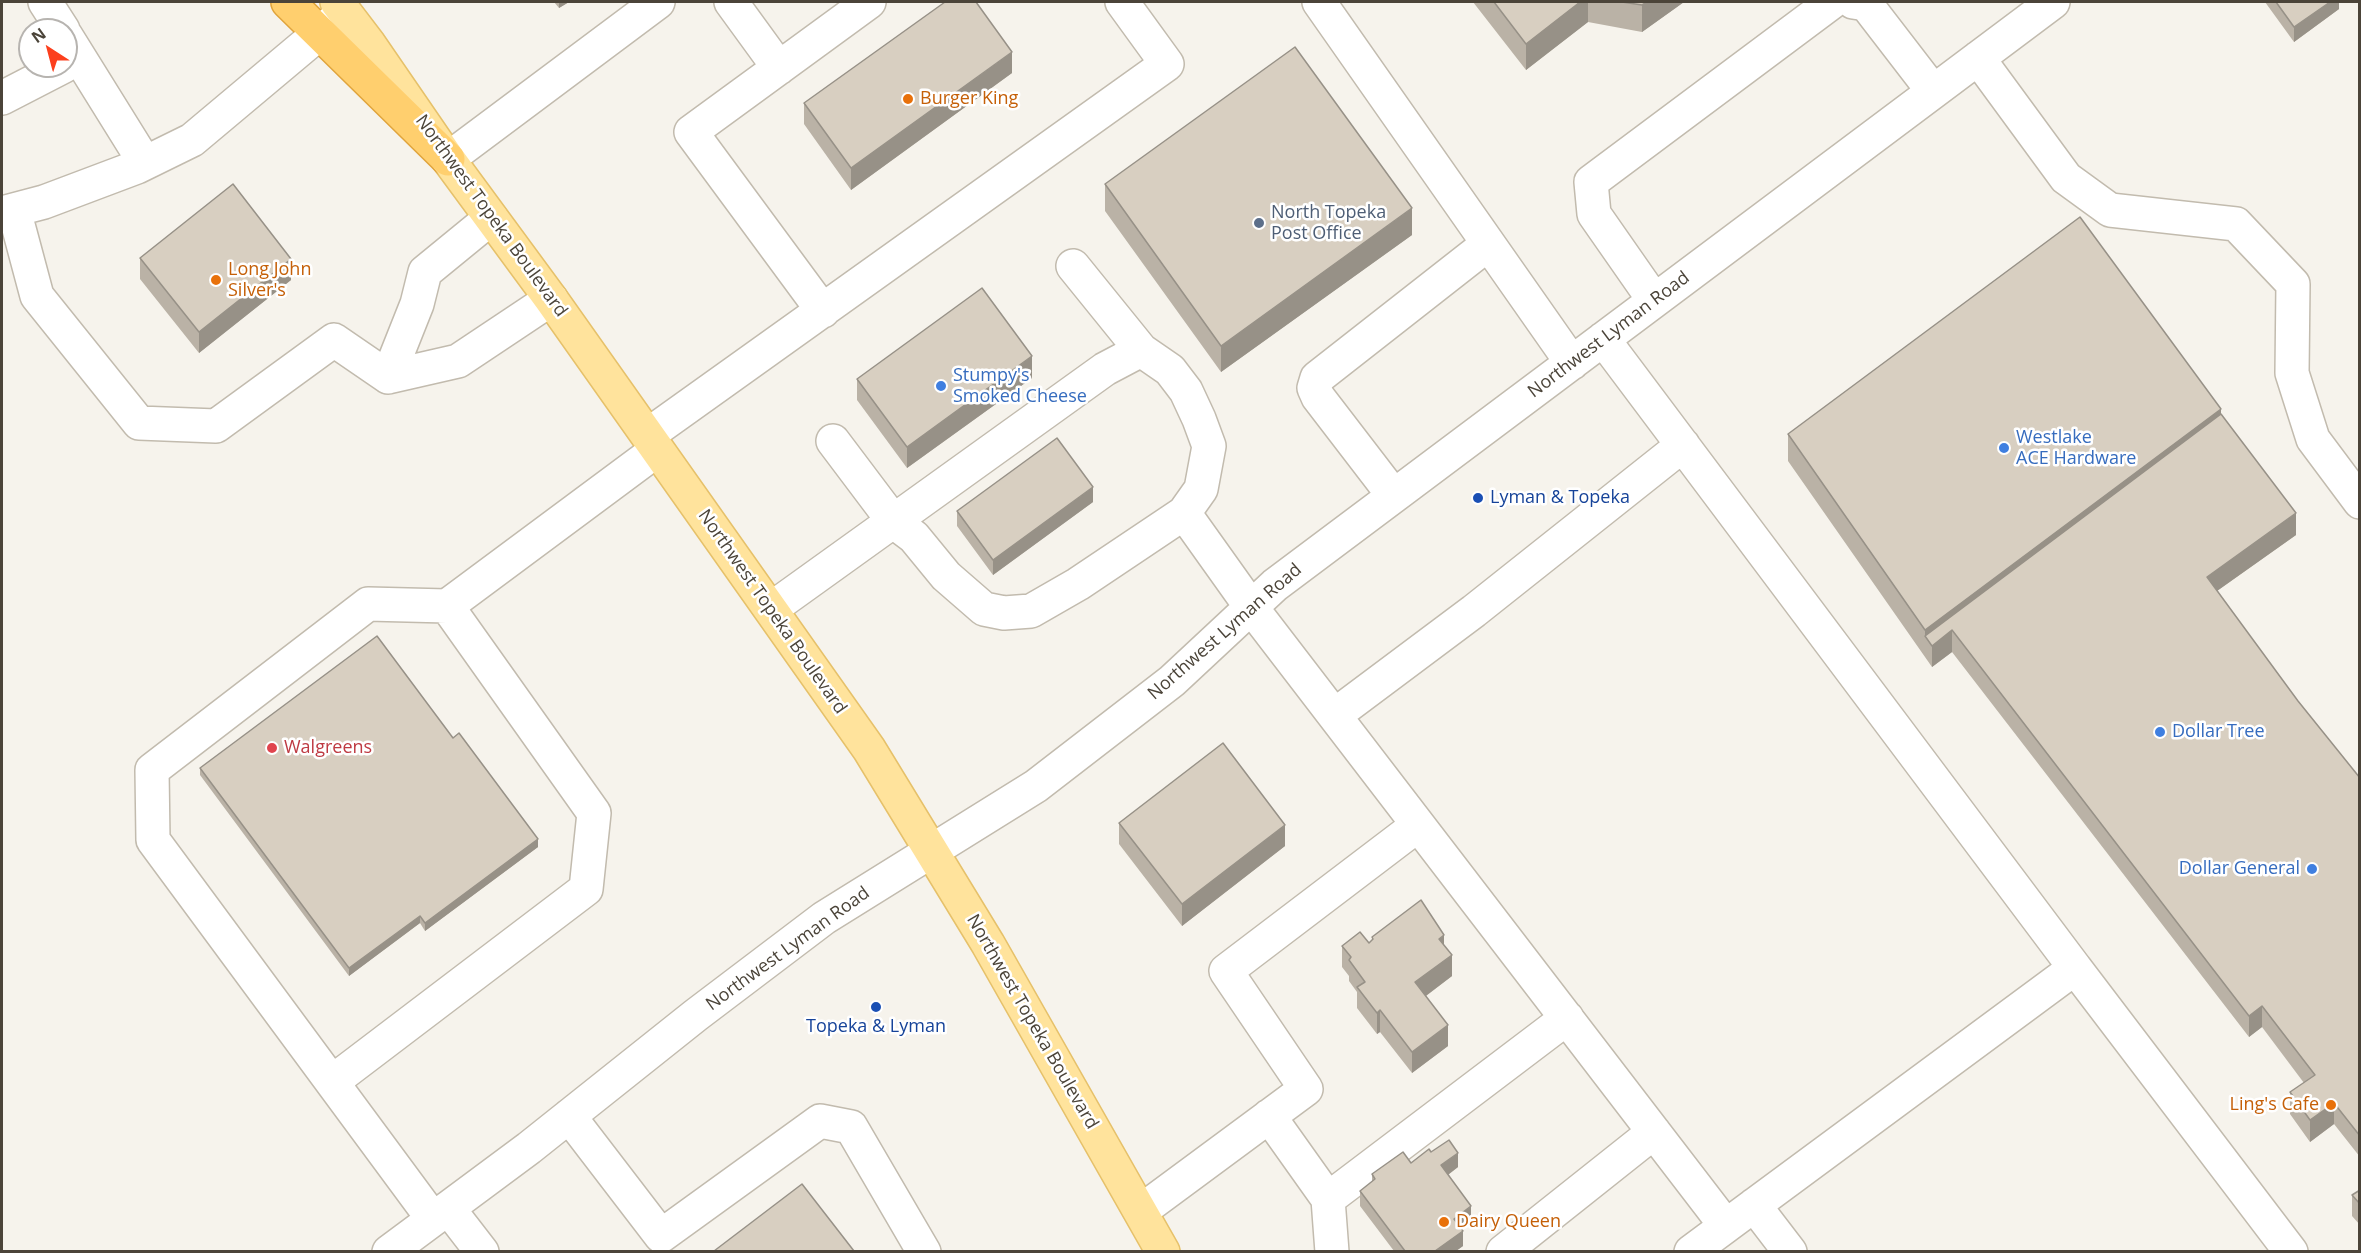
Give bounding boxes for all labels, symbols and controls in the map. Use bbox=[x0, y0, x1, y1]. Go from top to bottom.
north arrow bbox=[18, 18, 78, 78]
text: N bbox=[27, 22, 50, 48]
place label: Burger King bbox=[920, 88, 1018, 110]
marker: Burger King bbox=[901, 92, 915, 106]
street label: Northwest Topeka Boulevard bbox=[410, 111, 572, 321]
place label: North Topeka Post Office bbox=[1271, 202, 1386, 244]
marker: North Topeka Post Office bbox=[1252, 216, 1266, 230]
place label: Long John Silver's bbox=[228, 259, 311, 302]
street label: Northwest Lyman Road bbox=[1524, 267, 1694, 403]
marker: Long John Silver's bbox=[209, 273, 223, 287]
place label: Stumpy's Smoked Cheese bbox=[953, 365, 1087, 407]
marker: Stumpy's Smoked Cheese bbox=[934, 379, 948, 393]
place label: Westlake ACE Hardware bbox=[2016, 427, 2136, 470]
marker: Westlake ACE Hardware bbox=[1997, 441, 2011, 455]
place label: Lyman & Topeka bbox=[1490, 487, 1630, 509]
marker: Lyman & Topeka bbox=[1471, 491, 1485, 505]
street label: Northwest Topeka Boulevard bbox=[693, 506, 851, 718]
street label: Northwest Lyman Road bbox=[1144, 559, 1306, 705]
place label: Dollar Tree bbox=[2172, 721, 2264, 743]
marker: Dollar Tree bbox=[2153, 725, 2167, 739]
place label: Walgreens bbox=[284, 737, 372, 759]
marker: Walgreens bbox=[265, 741, 279, 755]
place label: Dollar General bbox=[2179, 858, 2300, 880]
marker: Dollar General bbox=[2305, 862, 2319, 876]
street label: Northwest Lyman Road bbox=[702, 882, 874, 1016]
street label: Northwest Topeka Boulevard bbox=[962, 911, 1102, 1133]
marker: Topeka & Lyman bbox=[869, 1000, 883, 1014]
place label: Topeka & Lyman bbox=[806, 1016, 946, 1038]
place label: Ling's Cafe bbox=[2230, 1094, 2319, 1116]
marker: Ling's Cafe bbox=[2324, 1098, 2338, 1112]
place label: Dairy Queen bbox=[1456, 1211, 1561, 1233]
marker: Dairy Queen bbox=[1437, 1215, 1451, 1229]

